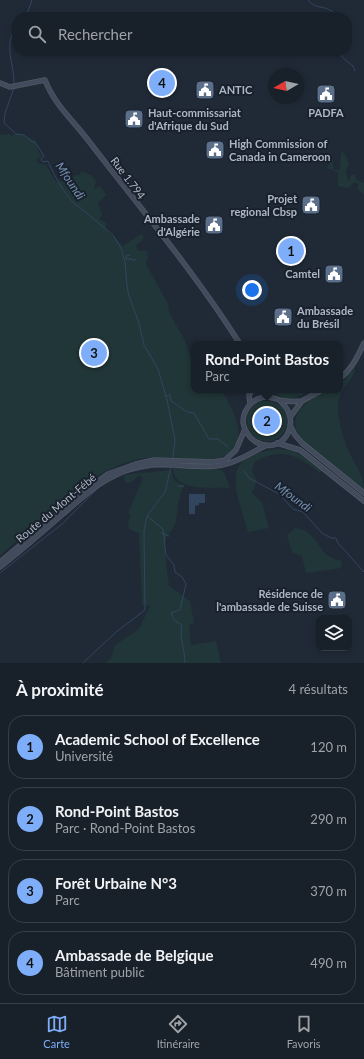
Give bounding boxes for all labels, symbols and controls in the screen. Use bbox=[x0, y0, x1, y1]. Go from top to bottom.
search box bbox=[12, 12, 352, 56]
icon: search bbox=[26, 23, 48, 45]
text: Rechercher bbox=[58, 25, 132, 43]
pin: 4 bbox=[149, 68, 175, 98]
north arrow bbox=[268, 68, 304, 104]
public building icon: ANTIC bbox=[194, 79, 216, 101]
place label: ANTIC bbox=[218, 83, 253, 96]
public building icon: PADFA bbox=[315, 83, 337, 105]
place label: Haut-commissariat d'Afrique du Sud bbox=[148, 106, 242, 132]
place label: PADFA bbox=[308, 106, 344, 119]
public building icon: Haut-commissariat d'Afrique du Sud bbox=[123, 108, 145, 130]
place label: High Commission of Canada in Cameroon bbox=[229, 137, 331, 163]
public building icon: High Commission of Canada in Cameroon bbox=[204, 139, 226, 161]
street label: Rue 1.794 bbox=[108, 154, 149, 202]
water label: Mfoundi bbox=[52, 159, 88, 202]
place label: Projet regional Cbsp bbox=[230, 192, 298, 218]
public building icon: Projet regional Cbsp bbox=[300, 194, 322, 216]
place label: Ambassade d'Algérie bbox=[143, 212, 200, 238]
public building icon: Ambassade d'Algérie bbox=[203, 214, 225, 236]
pin: 1 bbox=[278, 236, 304, 266]
public building icon: Camtel bbox=[323, 263, 345, 285]
place label: Camtel bbox=[285, 267, 320, 280]
your location bbox=[242, 280, 262, 300]
place label: Ambassade du Brésil bbox=[296, 304, 353, 330]
public building icon: Ambassade du Brésil bbox=[272, 306, 294, 328]
pin: 3 bbox=[81, 338, 107, 368]
popup bbox=[191, 341, 343, 393]
text: Rond-Point Bastos bbox=[205, 350, 329, 368]
text: Parc bbox=[205, 368, 230, 384]
pin: 2 bbox=[254, 406, 280, 436]
street label: Route du Mont-Fébé bbox=[13, 470, 98, 545]
water label: Mfoundi bbox=[272, 478, 315, 515]
place label: Résidence de l'ambassade de Suisse bbox=[216, 587, 323, 613]
public building icon: Résidence de l'ambassade de Suisse bbox=[326, 589, 348, 611]
map controls bbox=[316, 615, 352, 651]
button: layers bbox=[316, 615, 352, 651]
text: À proximité bbox=[16, 679, 104, 700]
text: 4 résultats bbox=[289, 681, 348, 697]
text: Academic School of Excellence bbox=[55, 730, 260, 748]
text: 1 bbox=[26, 739, 34, 755]
text: 120 m bbox=[310, 739, 347, 755]
text: Université bbox=[55, 748, 113, 764]
text: Rond-Point Bastos bbox=[55, 802, 179, 820]
text: 2 bbox=[26, 811, 34, 827]
text: 290 m bbox=[310, 811, 347, 827]
text: Parc · Rond-Point Bastos bbox=[55, 820, 195, 836]
text: Forêt Urbaine N°3 bbox=[55, 874, 177, 892]
text: 3 bbox=[26, 883, 34, 899]
text: 370 m bbox=[310, 883, 347, 899]
text: Parc bbox=[55, 892, 80, 908]
text: Ambassade de Belgique bbox=[55, 946, 213, 964]
text: 4 bbox=[26, 955, 34, 971]
text: 490 m bbox=[310, 955, 347, 971]
text: Bâtiment public bbox=[55, 964, 145, 980]
tab: Carte bbox=[43, 1013, 70, 1050]
tab: Itinéraire bbox=[157, 1013, 200, 1050]
tab: Favoris bbox=[287, 1013, 321, 1050]

